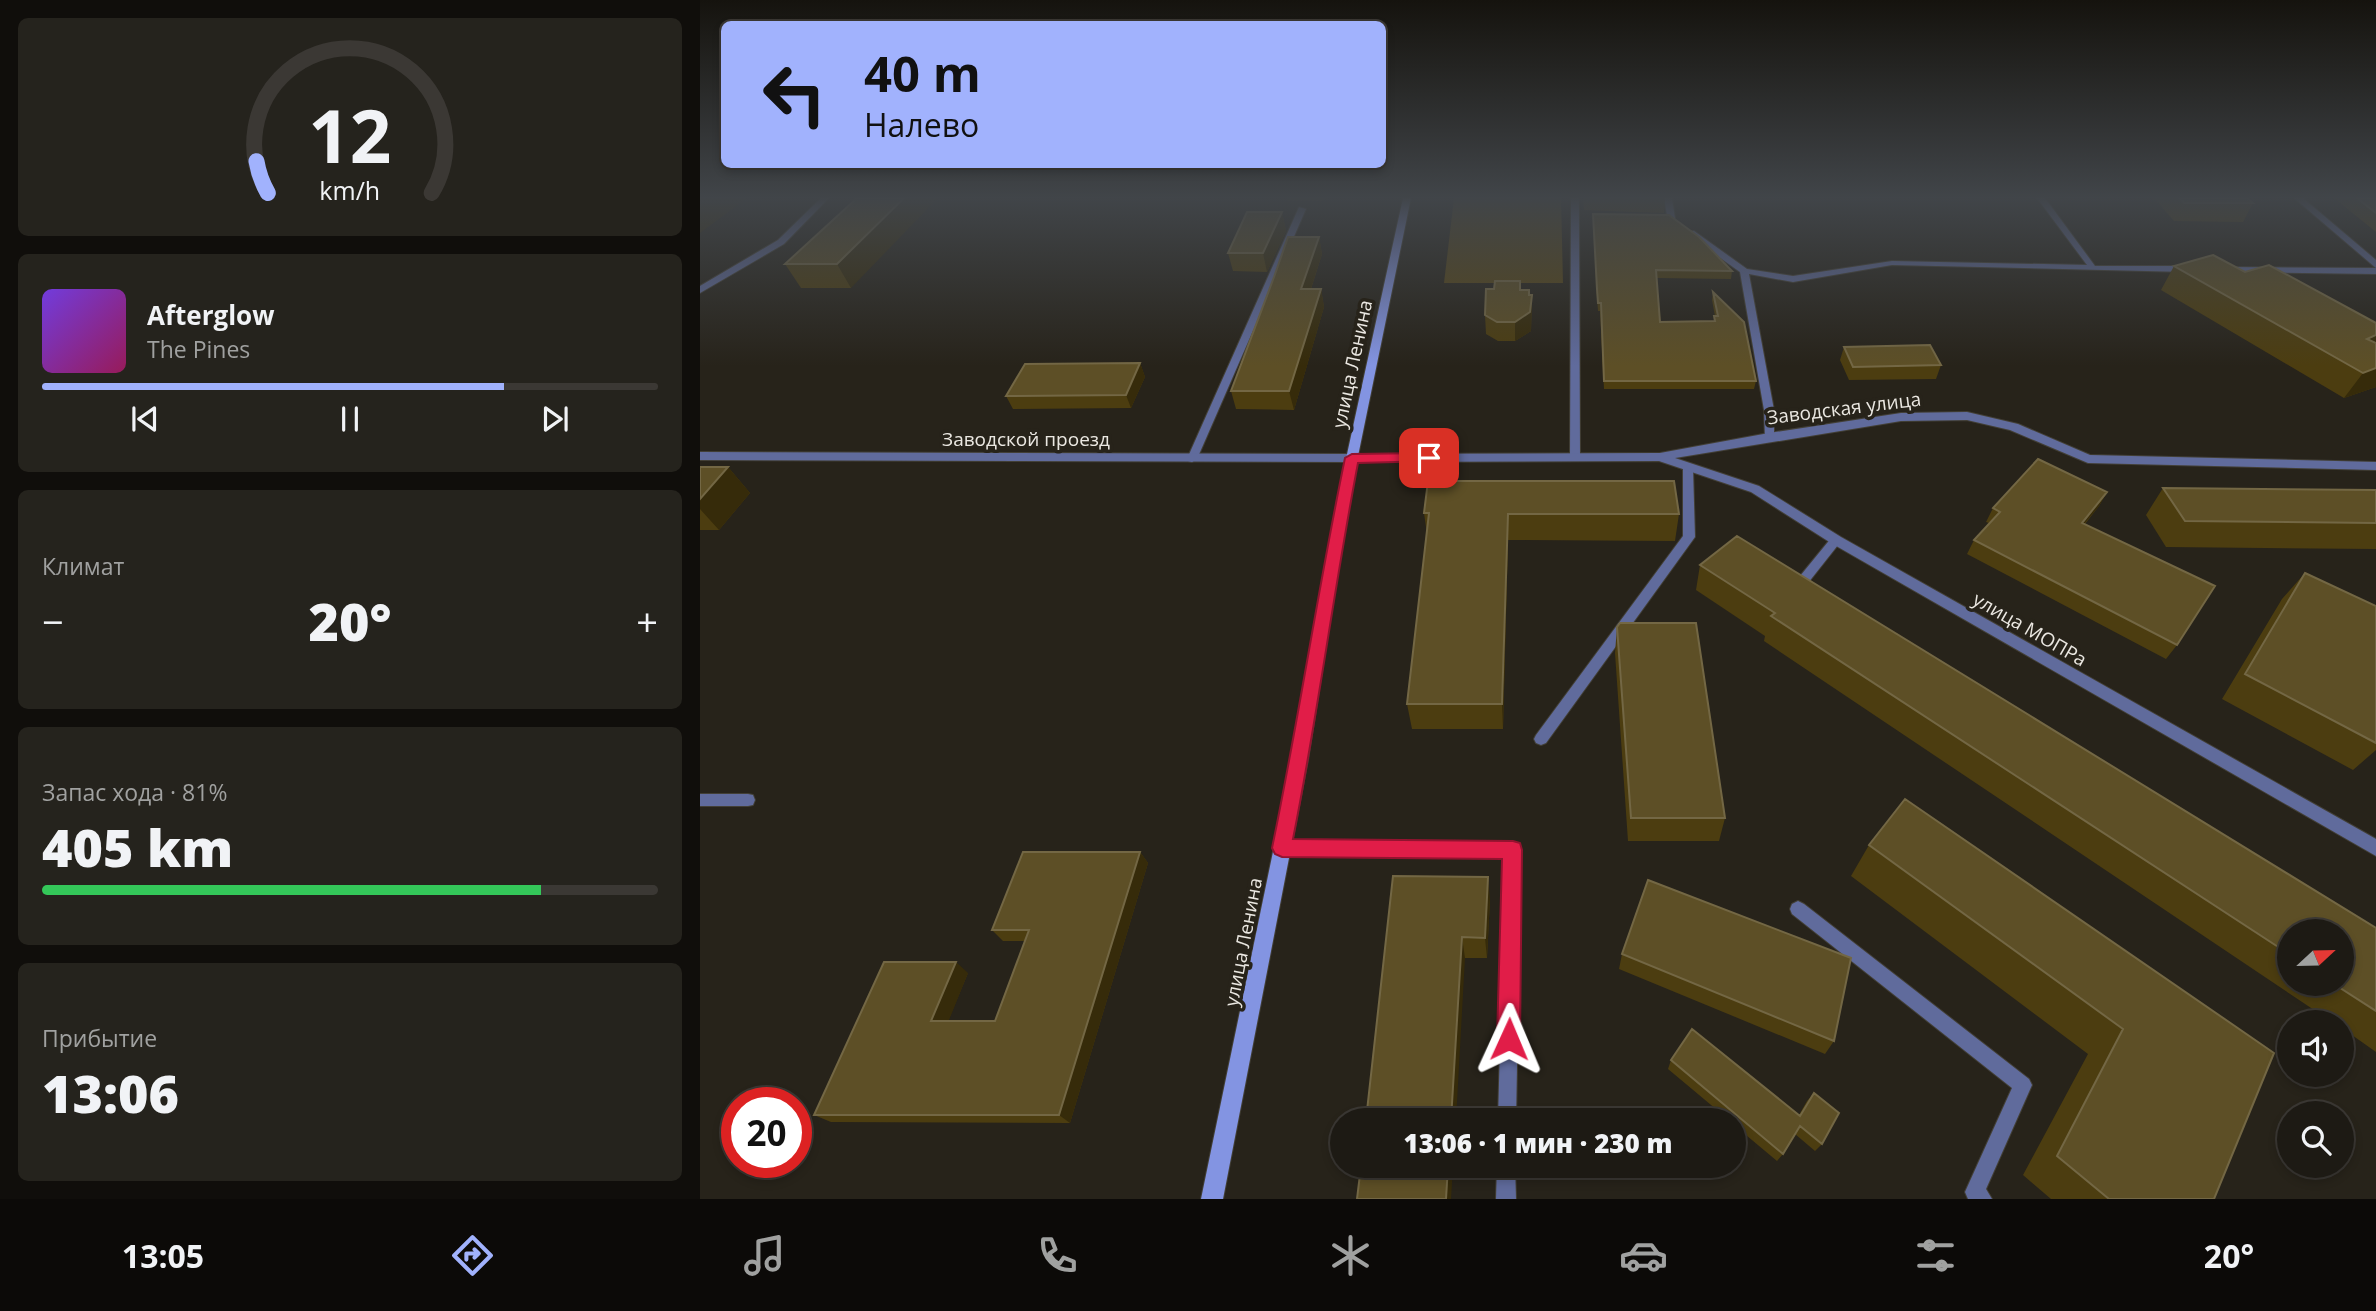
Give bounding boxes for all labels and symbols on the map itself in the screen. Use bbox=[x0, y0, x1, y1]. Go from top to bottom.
street label: улица Ленина bbox=[1326, 297, 1378, 431]
street label: Заводская улица bbox=[1766, 386, 1922, 430]
street label: Заводской проезд bbox=[942, 426, 1110, 452]
pin bbox=[1399, 428, 1459, 488]
street label: улица МОПРа bbox=[1968, 586, 2092, 672]
street label: улица Ленина bbox=[1218, 875, 1268, 1009]
north arrow bbox=[2277, 919, 2354, 996]
position arrow bbox=[1472, 1002, 1546, 1076]
speed limit sign: 20 bbox=[721, 1087, 812, 1178]

